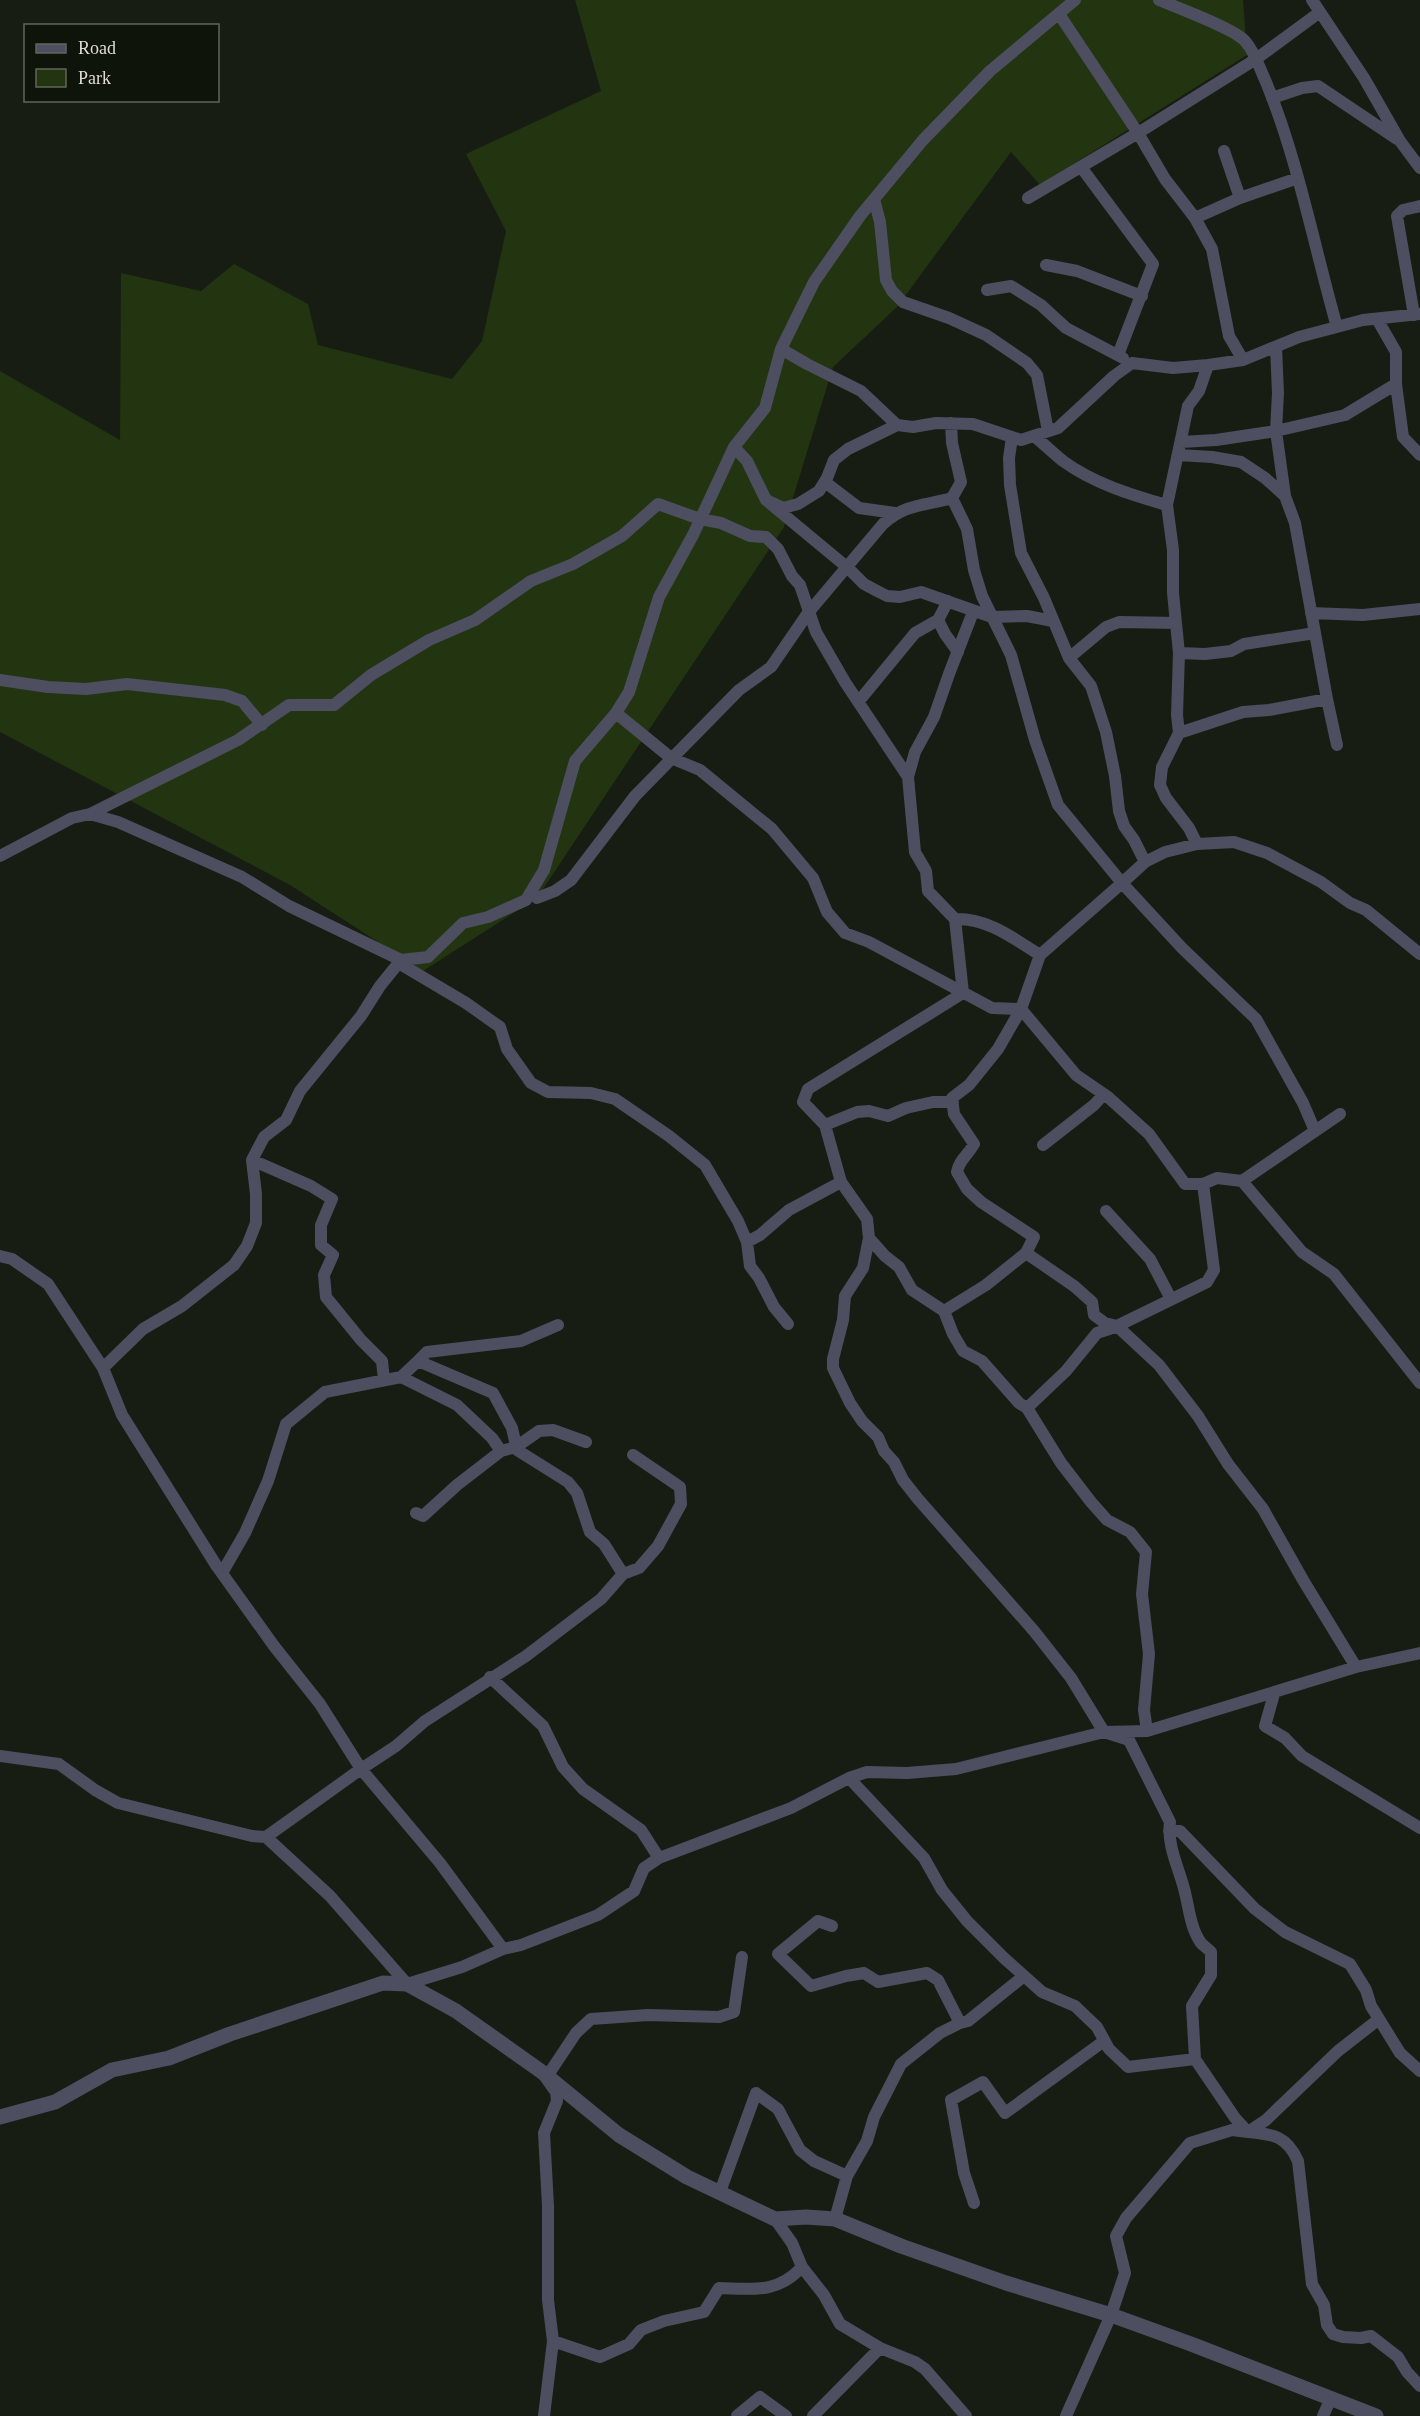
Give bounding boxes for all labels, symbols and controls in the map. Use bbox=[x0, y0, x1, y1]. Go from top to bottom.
legend bbox=[24, 24, 219, 102]
text: Road bbox=[78, 38, 116, 58]
text: Park bbox=[78, 68, 111, 88]

